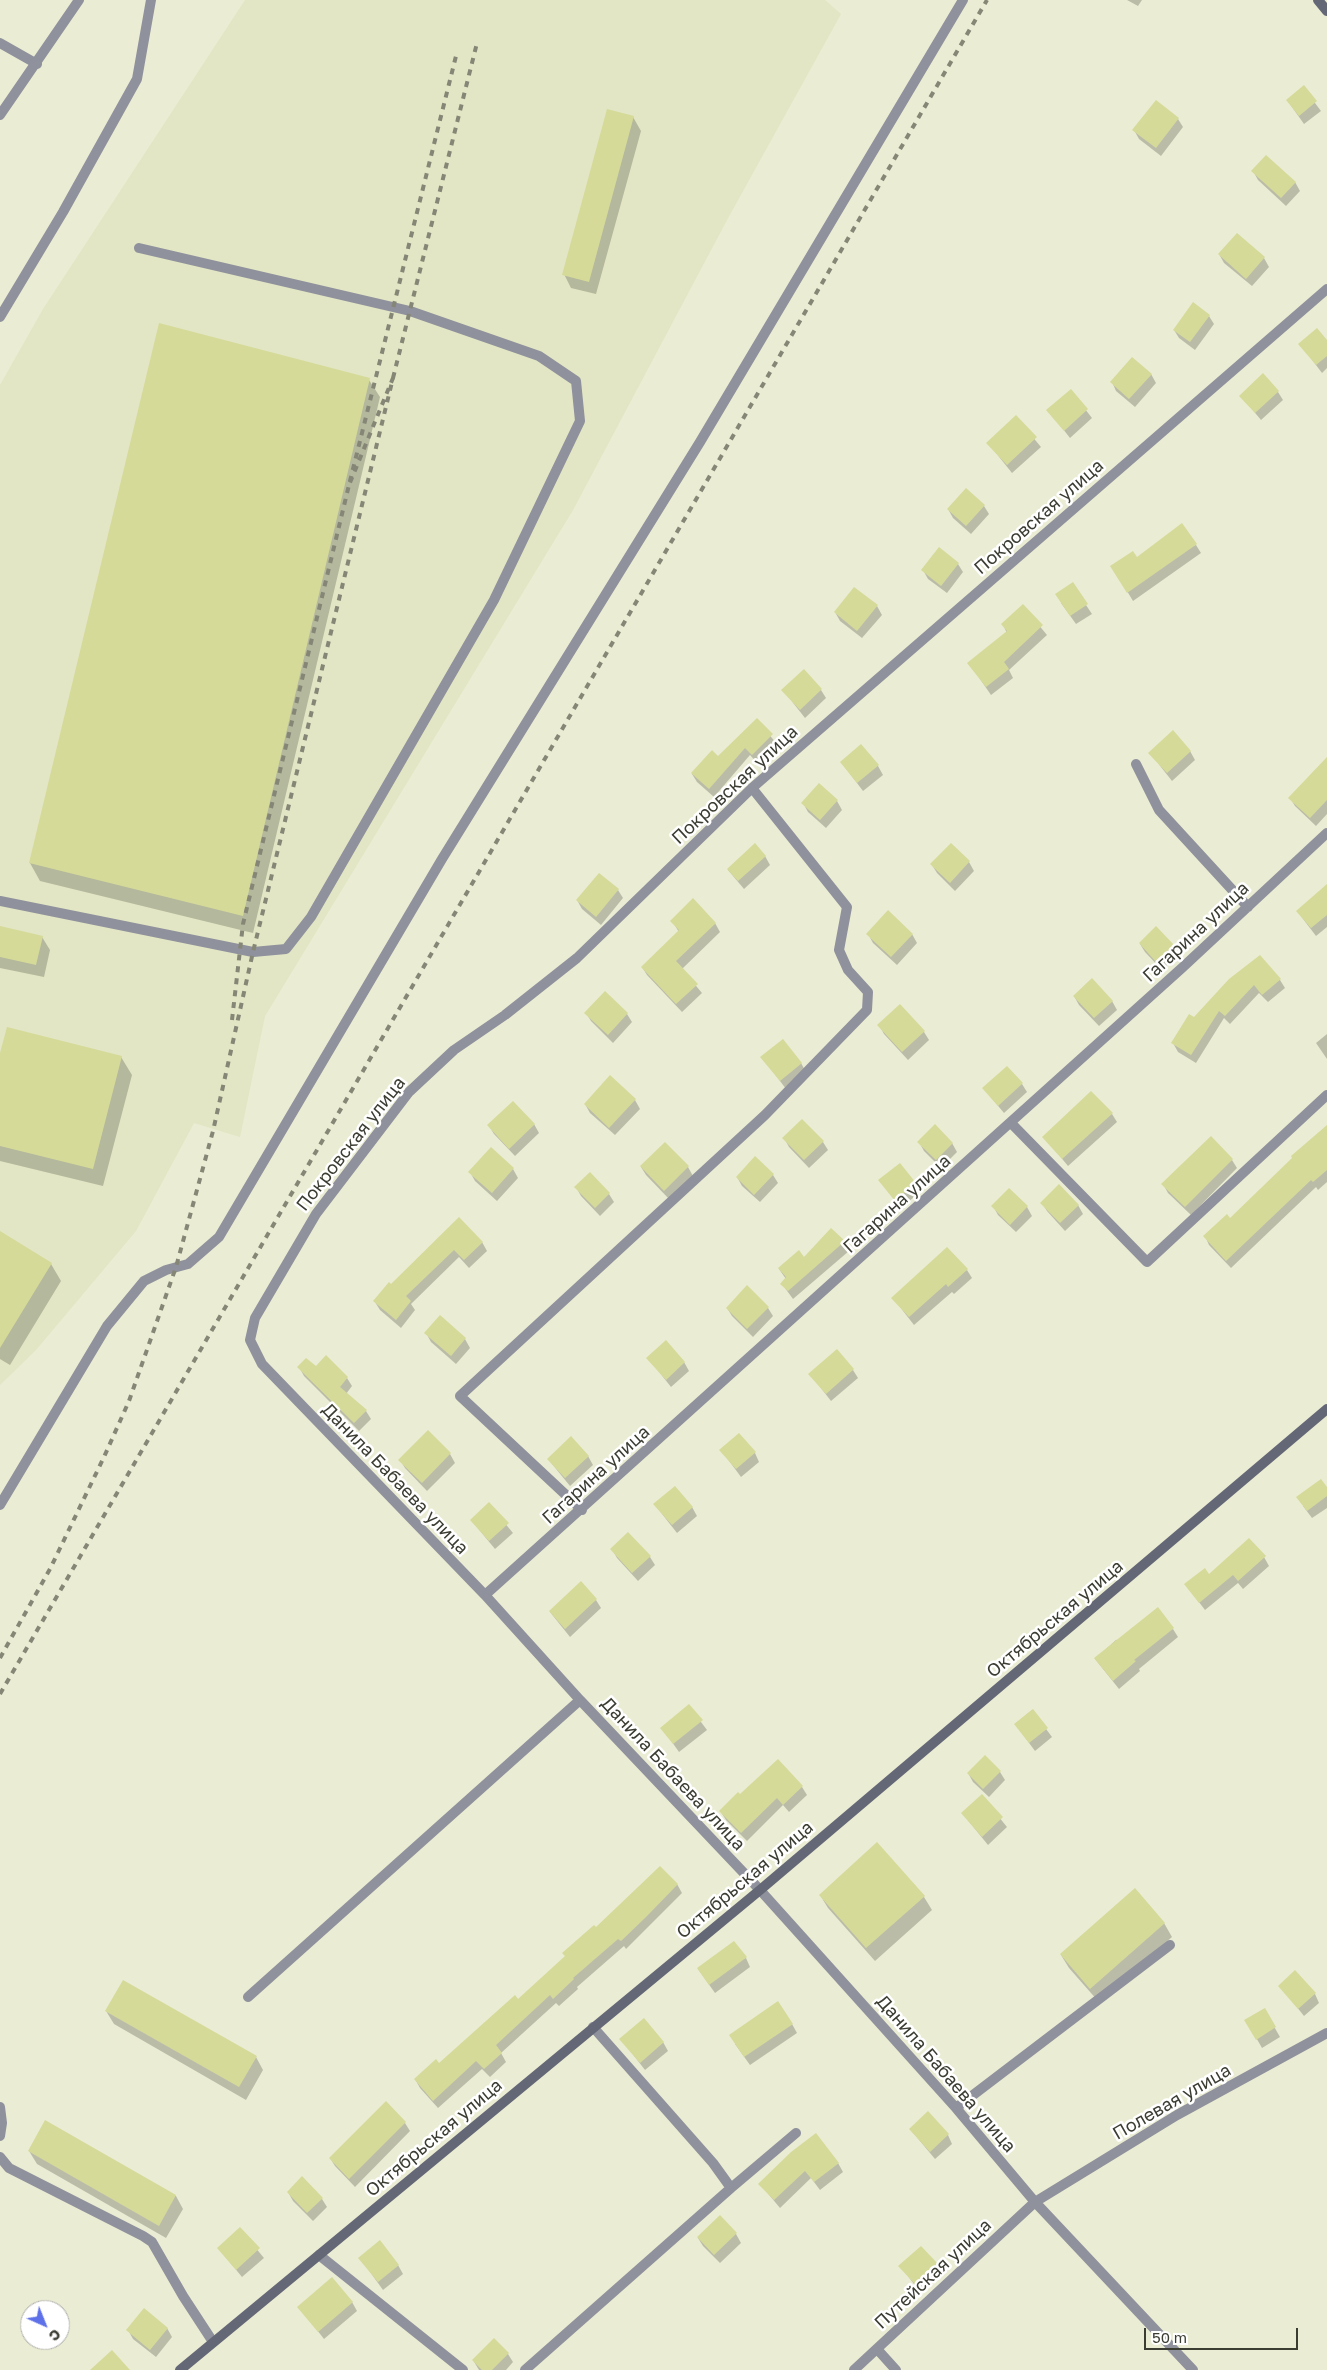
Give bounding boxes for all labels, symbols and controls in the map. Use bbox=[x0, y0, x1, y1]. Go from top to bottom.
street label: Покровская улица bbox=[970, 455, 1108, 579]
street label: Покровская улица bbox=[668, 721, 802, 849]
street label: Гагарина улица bbox=[1139, 877, 1253, 987]
street label: Покровская улица bbox=[292, 1073, 410, 1215]
street label: Гагарина улица bbox=[839, 1150, 955, 1258]
street label: Данила Бабаева улица bbox=[317, 1399, 473, 1559]
street label: Гагарина улица bbox=[538, 1421, 654, 1529]
street label: Октябрьская улица bbox=[982, 1556, 1128, 1682]
street label: Данила Бабаева улица bbox=[596, 1693, 750, 1855]
street label: Октябрьская улица bbox=[672, 1817, 818, 1943]
street label: Данила Бабаева улица bbox=[872, 1991, 1020, 2157]
street label: Полевая улица bbox=[1109, 2059, 1235, 2145]
street label: Октябрьская улица bbox=[361, 2075, 507, 2201]
street label: Путейская улица bbox=[870, 2214, 996, 2334]
north arrow bbox=[20, 2300, 70, 2350]
scale bar bbox=[1147, 2318, 1301, 2350]
text: С bbox=[46, 2326, 65, 2345]
text: 50 m bbox=[1152, 2328, 1187, 2346]

